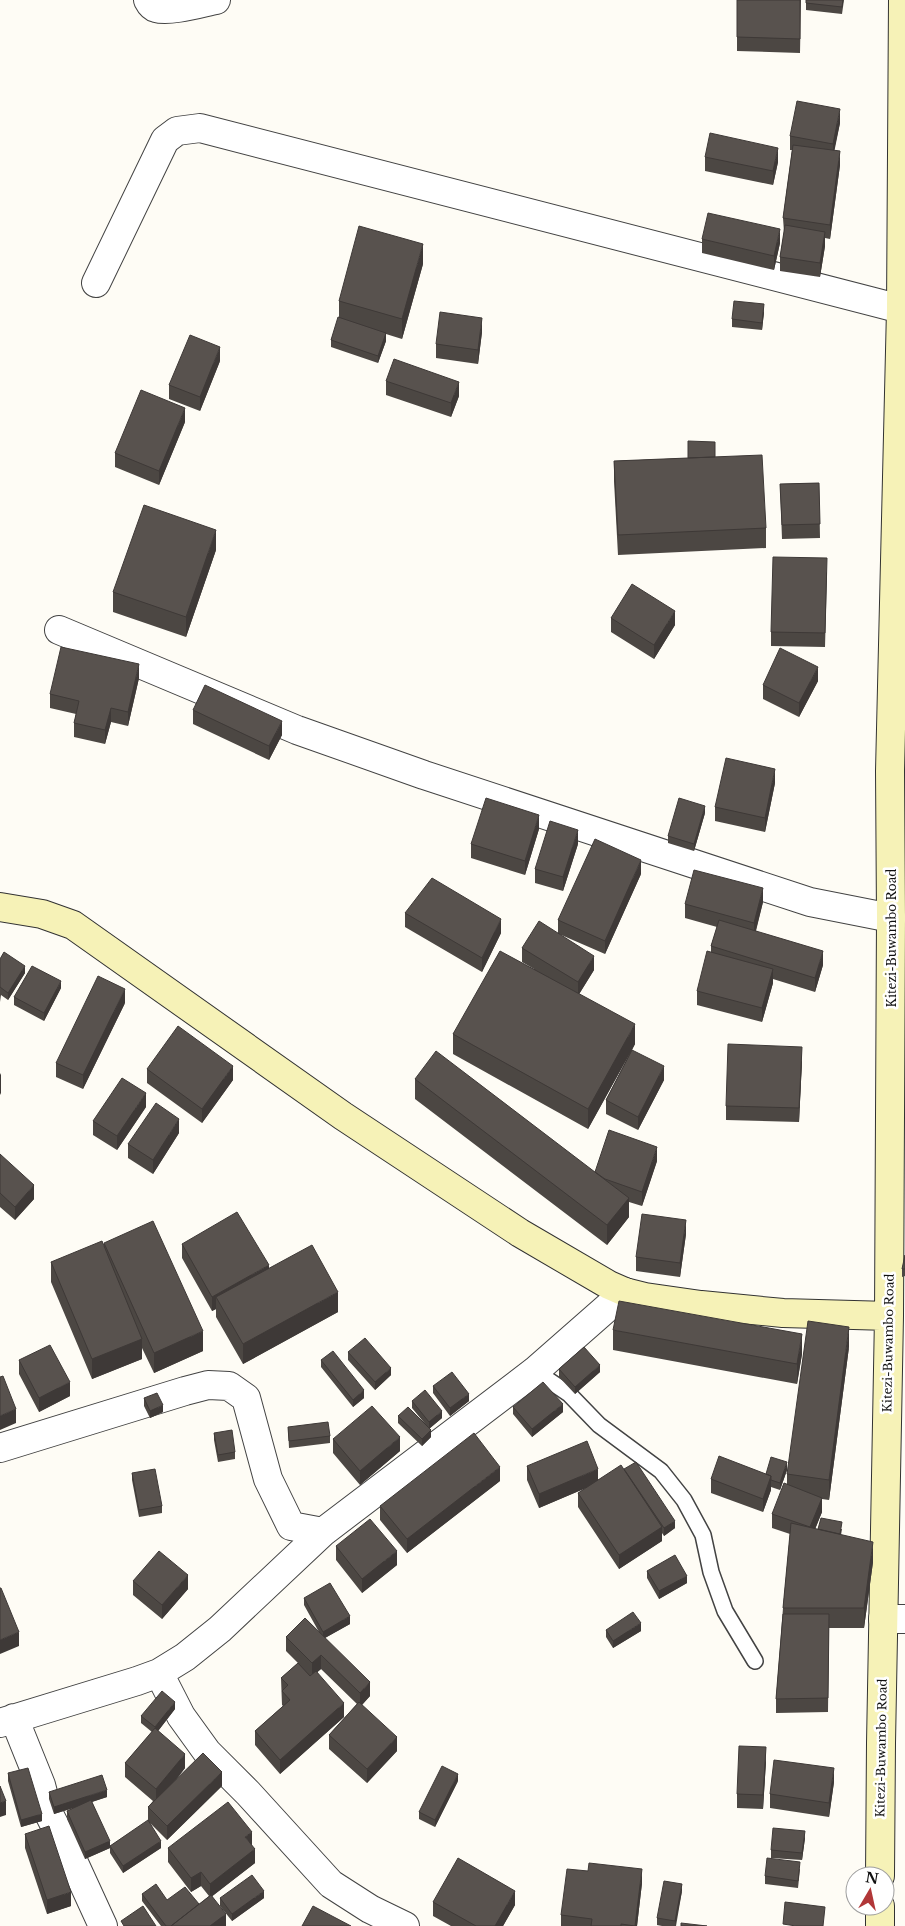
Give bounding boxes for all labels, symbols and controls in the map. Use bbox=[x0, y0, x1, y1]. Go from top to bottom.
street label: Kitezi-Buwambo Road bbox=[884, 869, 899, 1007]
street label: Kitezi-Buwambo Road bbox=[879, 1273, 897, 1413]
street label: Kitezi-Buwambo Road bbox=[872, 1678, 890, 1818]
north arrow bbox=[845, 1866, 895, 1916]
text: N bbox=[864, 1868, 880, 1888]

